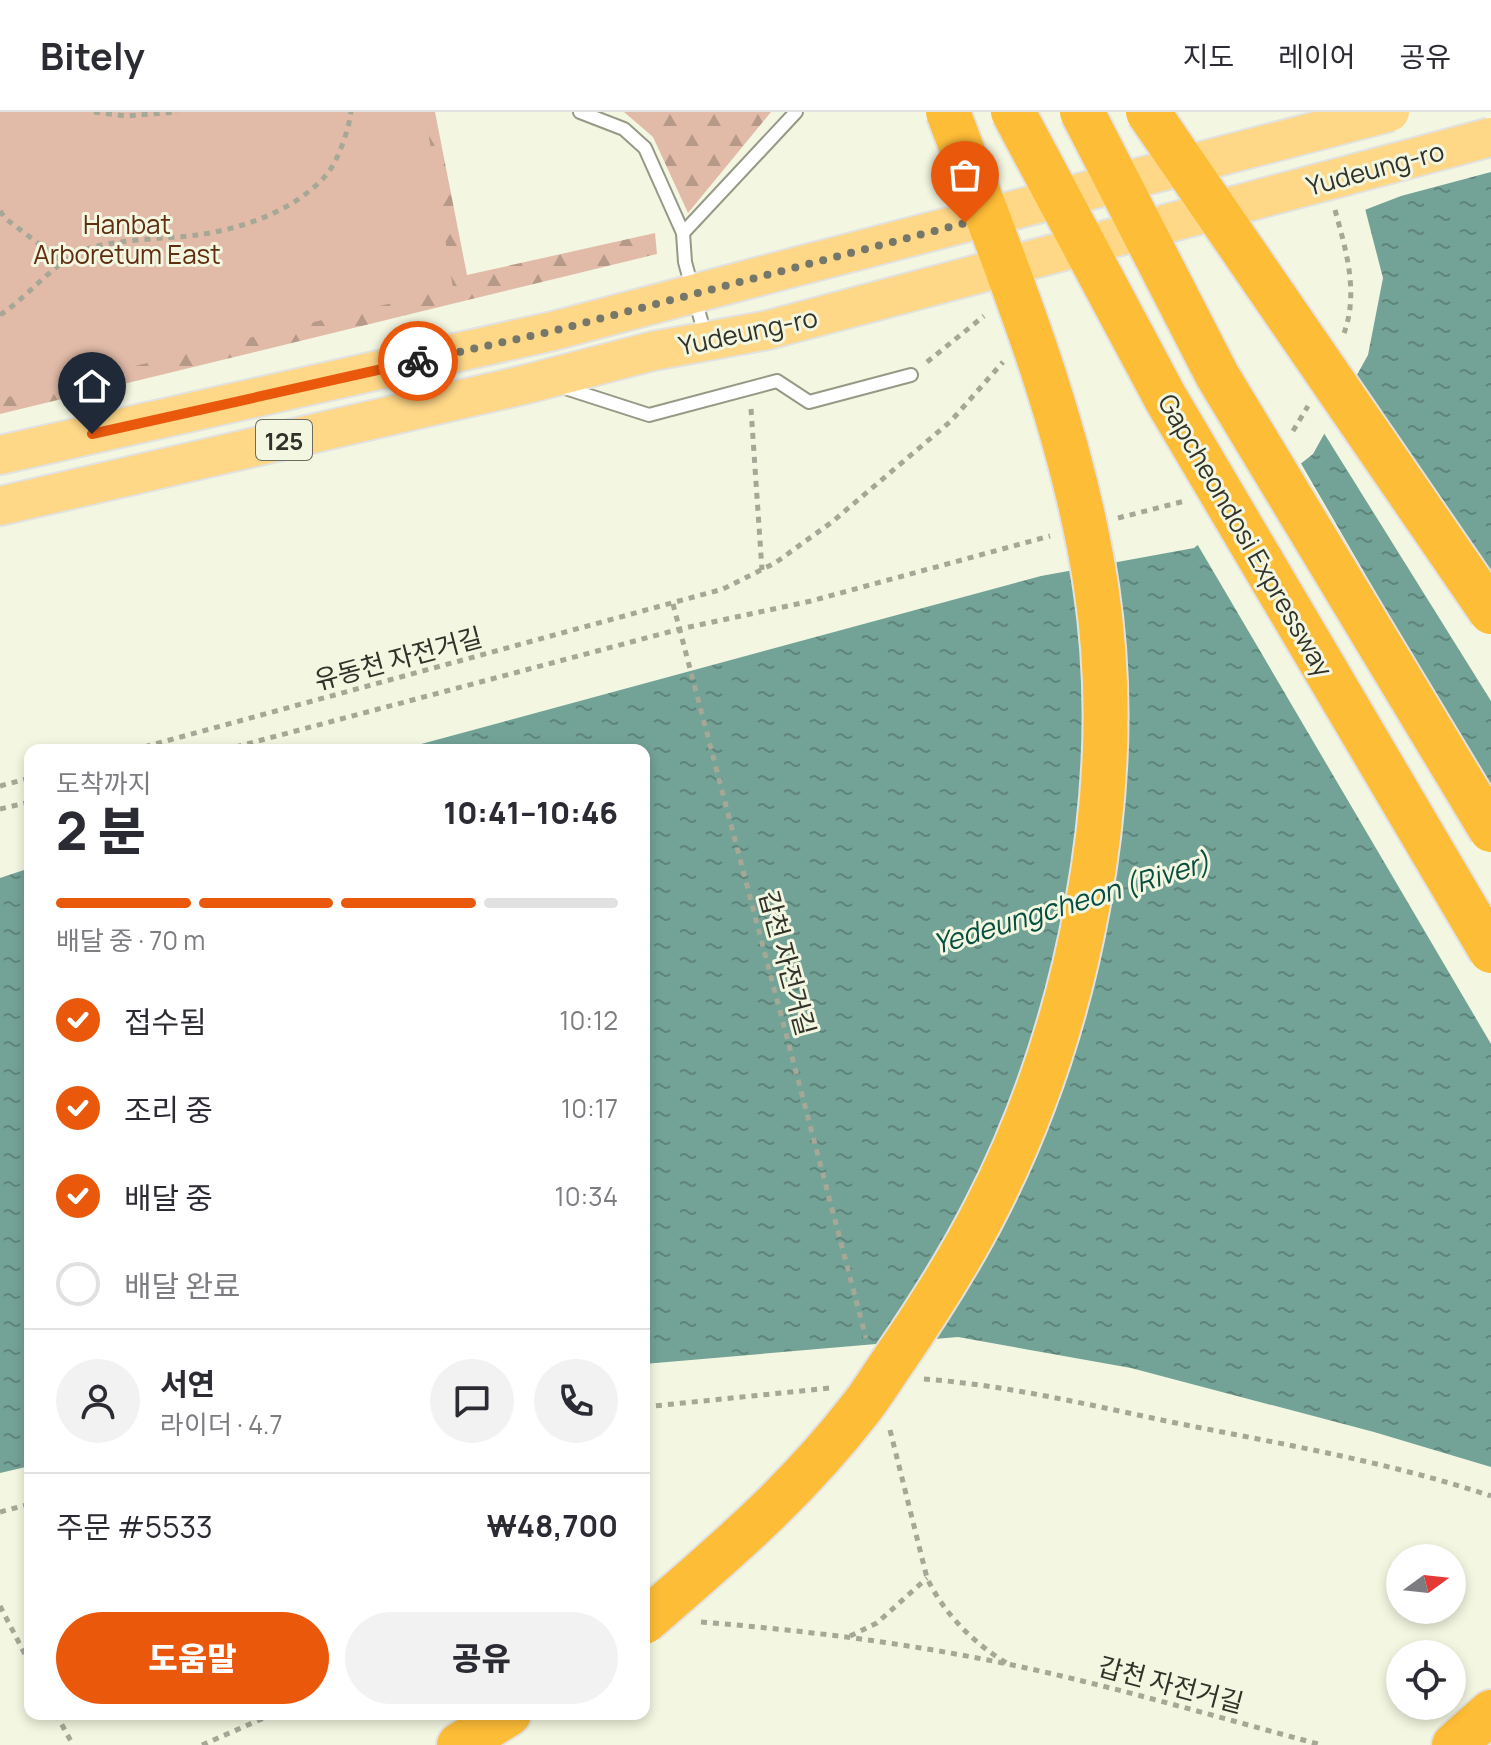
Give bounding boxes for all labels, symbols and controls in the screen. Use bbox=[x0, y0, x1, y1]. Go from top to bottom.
text: Bitely bbox=[40, 29, 145, 81]
text: 지도 bbox=[1183, 37, 1234, 75]
text: 레이어 bbox=[1278, 37, 1355, 75]
text: 공유 bbox=[1399, 37, 1451, 75]
street label: Yudeung-ro bbox=[1302, 132, 1448, 204]
pin bbox=[931, 141, 999, 223]
icon: bag bbox=[943, 153, 987, 197]
park label: Hanbat Arboretum East bbox=[33, 206, 221, 272]
street label: Yudeung-ro bbox=[675, 299, 821, 363]
courier bbox=[378, 321, 458, 401]
icon: bike bbox=[396, 339, 440, 383]
pin bbox=[58, 352, 126, 434]
icon: home bbox=[70, 364, 114, 408]
street label: Gapcheondosi Expressway bbox=[1150, 387, 1342, 683]
road number: 125 bbox=[256, 420, 312, 460]
street label: 유동천 자전거길 bbox=[310, 618, 486, 698]
text: 도착까지 bbox=[56, 765, 152, 801]
text: 10:41–10:46 bbox=[444, 792, 618, 833]
text: 2 분 bbox=[56, 795, 146, 866]
water label: Yedeungcheon (River) bbox=[928, 842, 1214, 962]
street label: 갑천 자전거길 bbox=[751, 887, 825, 1039]
text: 배달 중 · 70 m bbox=[56, 922, 205, 958]
icon: check bbox=[56, 998, 100, 1042]
text: 접수됨 bbox=[124, 1001, 207, 1042]
text: 10:12 bbox=[559, 1002, 618, 1038]
icon: check bbox=[56, 1086, 100, 1130]
text: 조리 중 bbox=[124, 1089, 213, 1130]
text: 10:17 bbox=[561, 1090, 618, 1126]
icon: check bbox=[56, 1174, 100, 1218]
text: 배달 중 bbox=[124, 1177, 213, 1218]
text: 10:34 bbox=[555, 1178, 618, 1214]
text: 배달 완료 bbox=[124, 1265, 240, 1306]
button: person bbox=[56, 1359, 140, 1443]
button: chat bbox=[430, 1359, 514, 1443]
button: phone bbox=[534, 1359, 618, 1443]
text: 서연 bbox=[160, 1363, 215, 1404]
text: 라이더 · 4.7 bbox=[160, 1406, 283, 1442]
text: ₩48,700 bbox=[486, 1505, 618, 1546]
text: 주문 #5533 bbox=[56, 1506, 213, 1547]
north arrow bbox=[1386, 1544, 1466, 1624]
map controls bbox=[1386, 1544, 1466, 1720]
button: 도움말 bbox=[56, 1612, 329, 1704]
button: 공유 bbox=[345, 1612, 618, 1704]
button: locate bbox=[1386, 1640, 1466, 1720]
street label: 갑천 자전거길 bbox=[1095, 1647, 1247, 1721]

